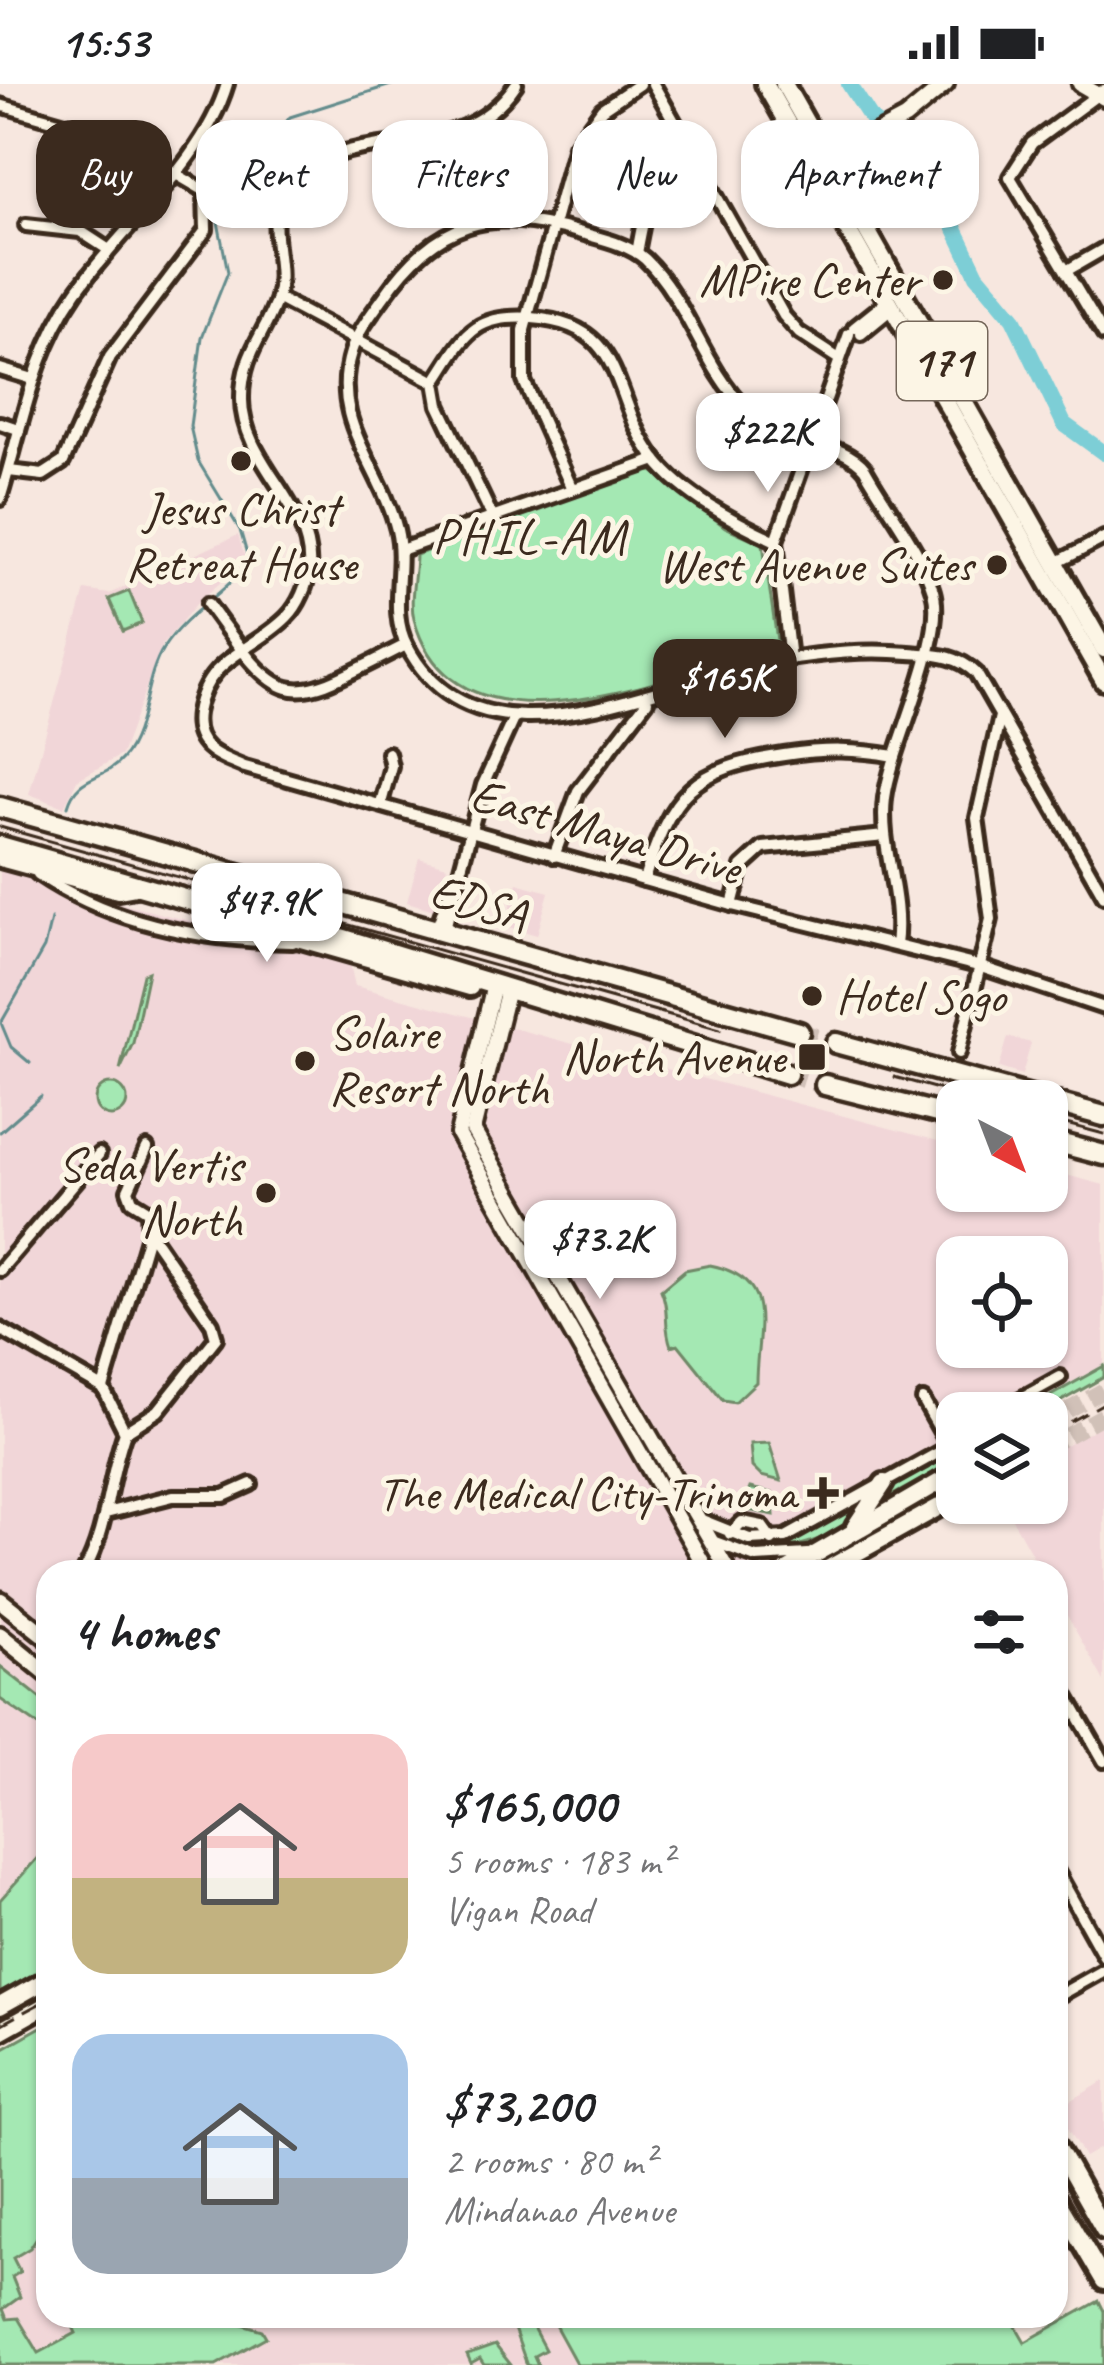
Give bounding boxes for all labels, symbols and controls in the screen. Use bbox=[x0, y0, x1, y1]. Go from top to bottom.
text: 15:53 bbox=[60, 14, 148, 71]
chip: Buy bbox=[36, 120, 172, 228]
chip: Rent bbox=[196, 120, 348, 228]
chip: Filters bbox=[372, 120, 548, 228]
chip: New bbox=[572, 120, 717, 228]
chip: Apartment bbox=[741, 120, 979, 228]
place label: MPire Center bbox=[699, 250, 924, 310]
marker: MPire Center bbox=[930, 267, 956, 293]
road number: 171 bbox=[897, 322, 987, 400]
pin: $222K bbox=[684, 393, 852, 495]
text: $222K bbox=[723, 407, 813, 456]
marker: Jesus Christ Retreat House bbox=[228, 448, 254, 474]
place label: Jesus Christ Retreat House bbox=[126, 479, 360, 594]
district label: PHIL-AM bbox=[432, 504, 629, 568]
place label: West Avenue Suites bbox=[658, 535, 977, 595]
marker: West Avenue Suites bbox=[984, 552, 1010, 578]
pin: $165K bbox=[641, 639, 809, 741]
text: $165K bbox=[680, 653, 770, 702]
street label: East Maya Drive bbox=[464, 764, 751, 899]
street label: EDSA bbox=[424, 860, 535, 945]
pin: $47.9K bbox=[169, 863, 365, 965]
text: $47.9K bbox=[218, 877, 316, 926]
place label: Hotel Sogo bbox=[836, 966, 1008, 1026]
marker: Hotel Sogo bbox=[799, 983, 825, 1009]
place label: Solaire Resort North bbox=[329, 1003, 550, 1118]
place label: North Avenue bbox=[562, 1027, 788, 1087]
marker: North Avenue bbox=[796, 1041, 828, 1073]
marker: Solaire Resort North bbox=[292, 1048, 318, 1074]
north arrow bbox=[936, 1080, 1068, 1212]
map controls bbox=[936, 1080, 1068, 1524]
place label: Seda Vertis North bbox=[58, 1135, 247, 1250]
marker: Seda Vertis North bbox=[253, 1180, 279, 1206]
pin: $73.2K bbox=[502, 1200, 698, 1302]
text: $73.2K bbox=[551, 1214, 649, 1263]
button: locate bbox=[936, 1236, 1068, 1368]
button: layers bbox=[936, 1392, 1068, 1524]
place label: The Medical City-Trinoma bbox=[378, 1463, 800, 1523]
marker: The Medical City-Trinoma bbox=[807, 1477, 839, 1509]
icon: filters bbox=[966, 1599, 1032, 1665]
text: 4 homes bbox=[72, 1600, 216, 1664]
text: $165,000 bbox=[444, 1773, 615, 1837]
icon: home bbox=[168, 1782, 312, 1926]
text: 5 rooms · 183 m² bbox=[444, 1837, 672, 1886]
text: Vigan Road bbox=[444, 1886, 592, 1935]
text: $73,200 bbox=[444, 2073, 592, 2137]
icon: home bbox=[168, 2082, 312, 2226]
text: 2 rooms · 80 m² bbox=[444, 2137, 655, 2186]
text: Mindanao Avenue bbox=[444, 2186, 675, 2235]

